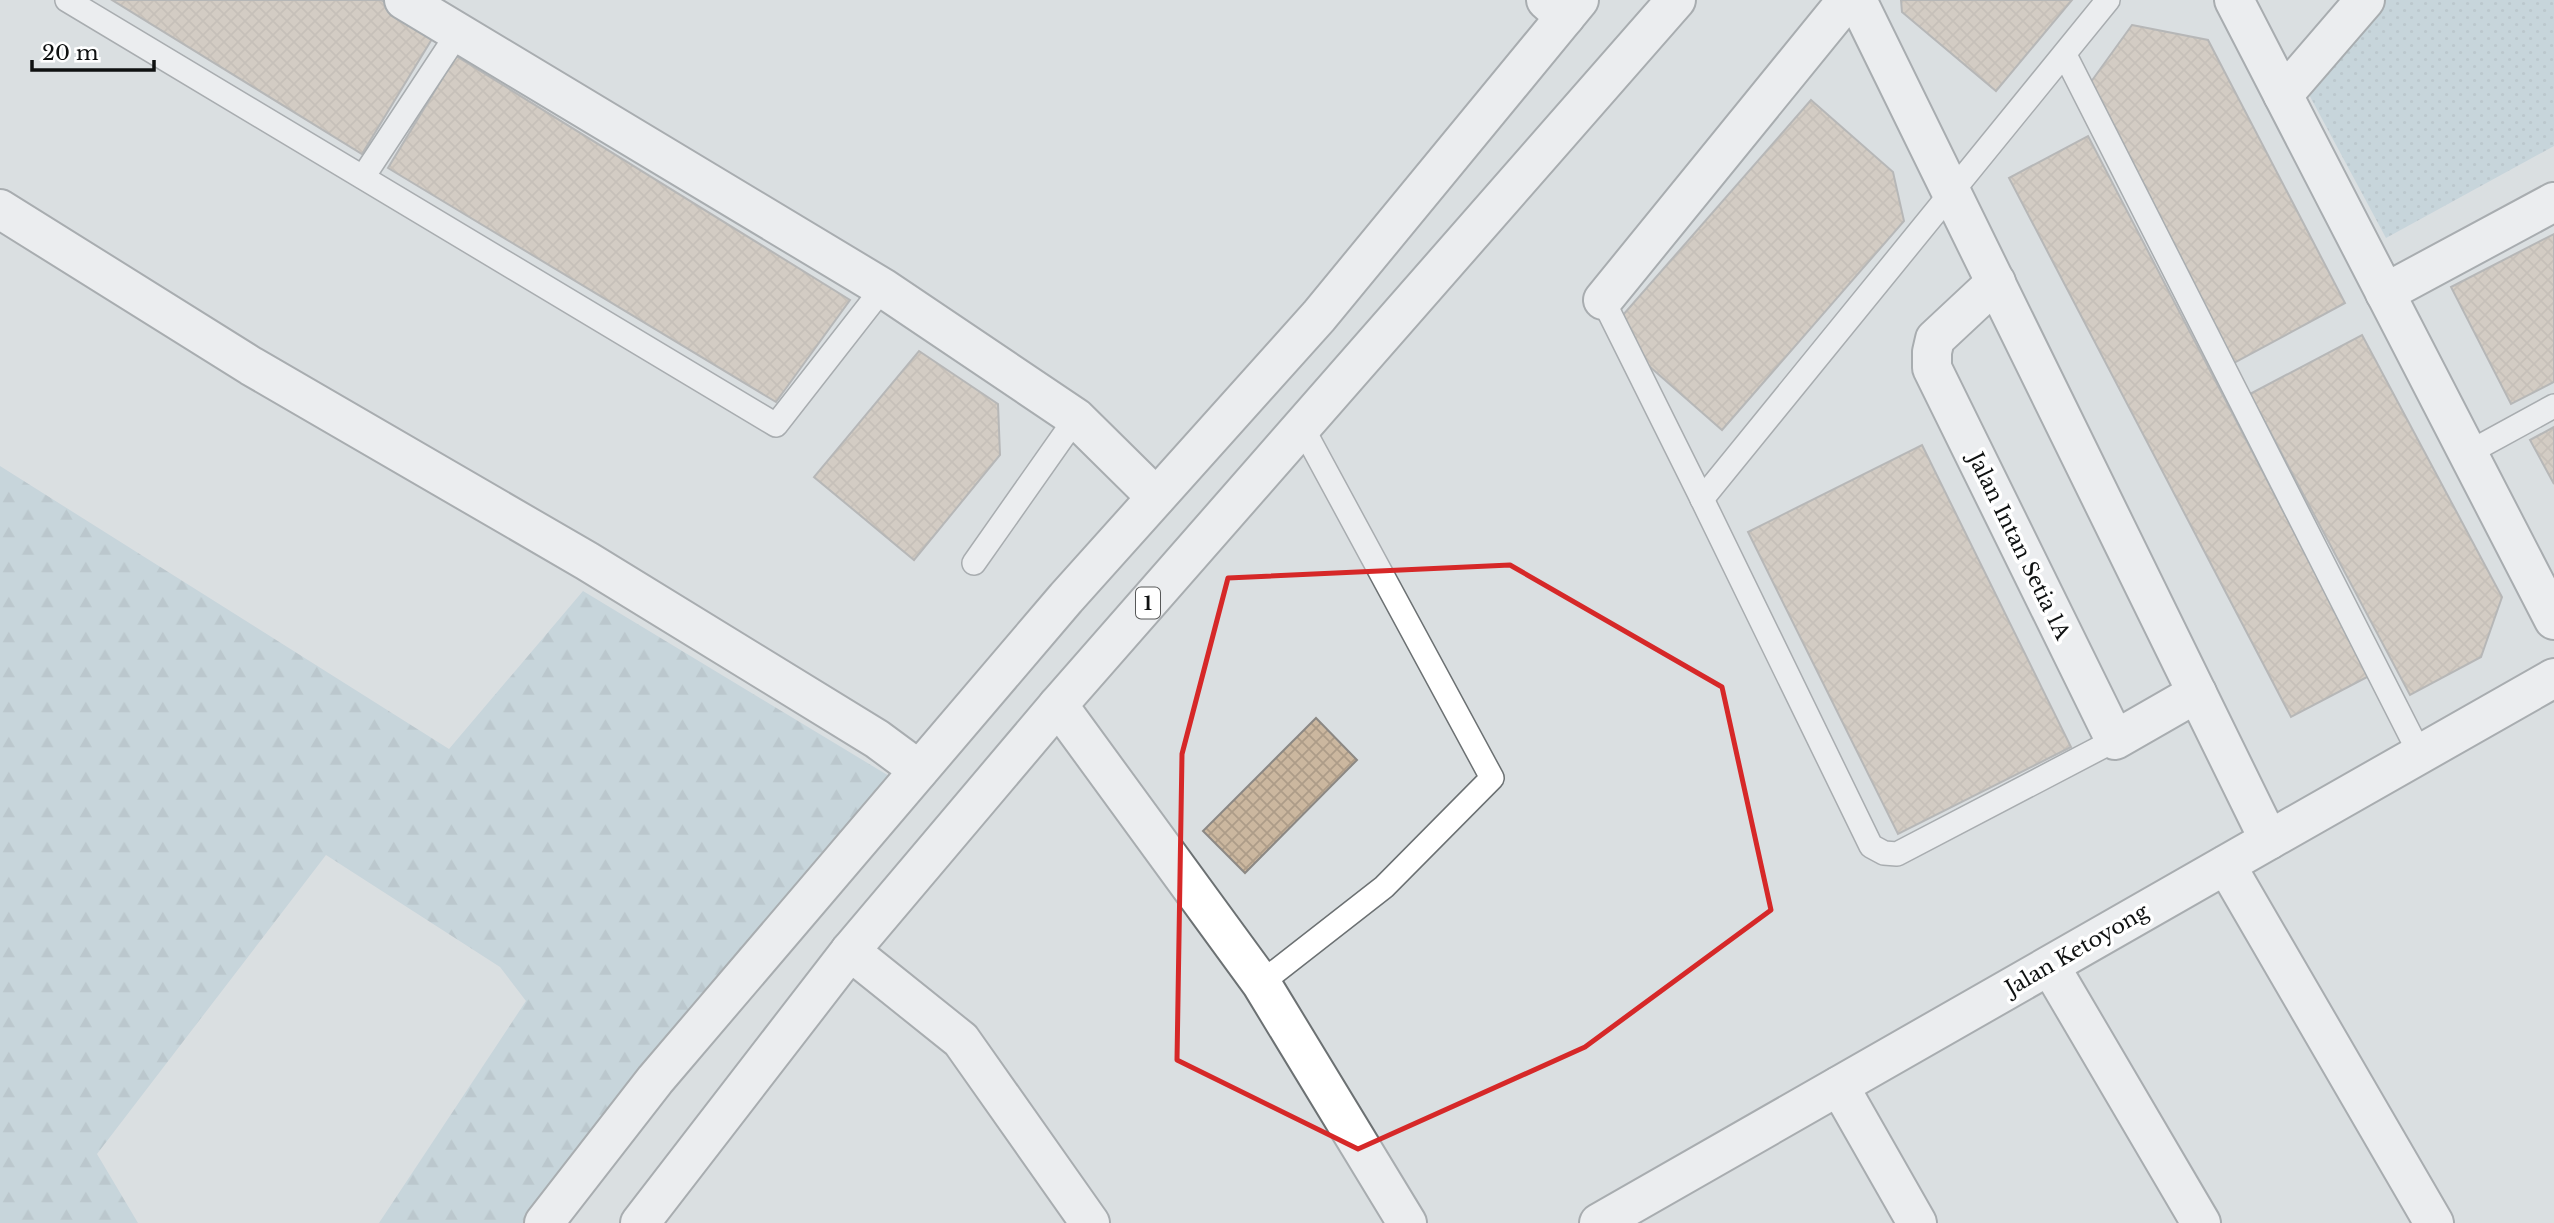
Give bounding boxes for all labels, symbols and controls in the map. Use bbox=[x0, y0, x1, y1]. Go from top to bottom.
scale bar bbox=[32, 28, 154, 72]
text: 20 m bbox=[42, 40, 99, 66]
street label: Jalan Intan Setia 1A bbox=[1961, 445, 2076, 645]
road number: 1 bbox=[1136, 588, 1160, 618]
street label: Jalan Ketoyong bbox=[1998, 898, 2154, 1003]

